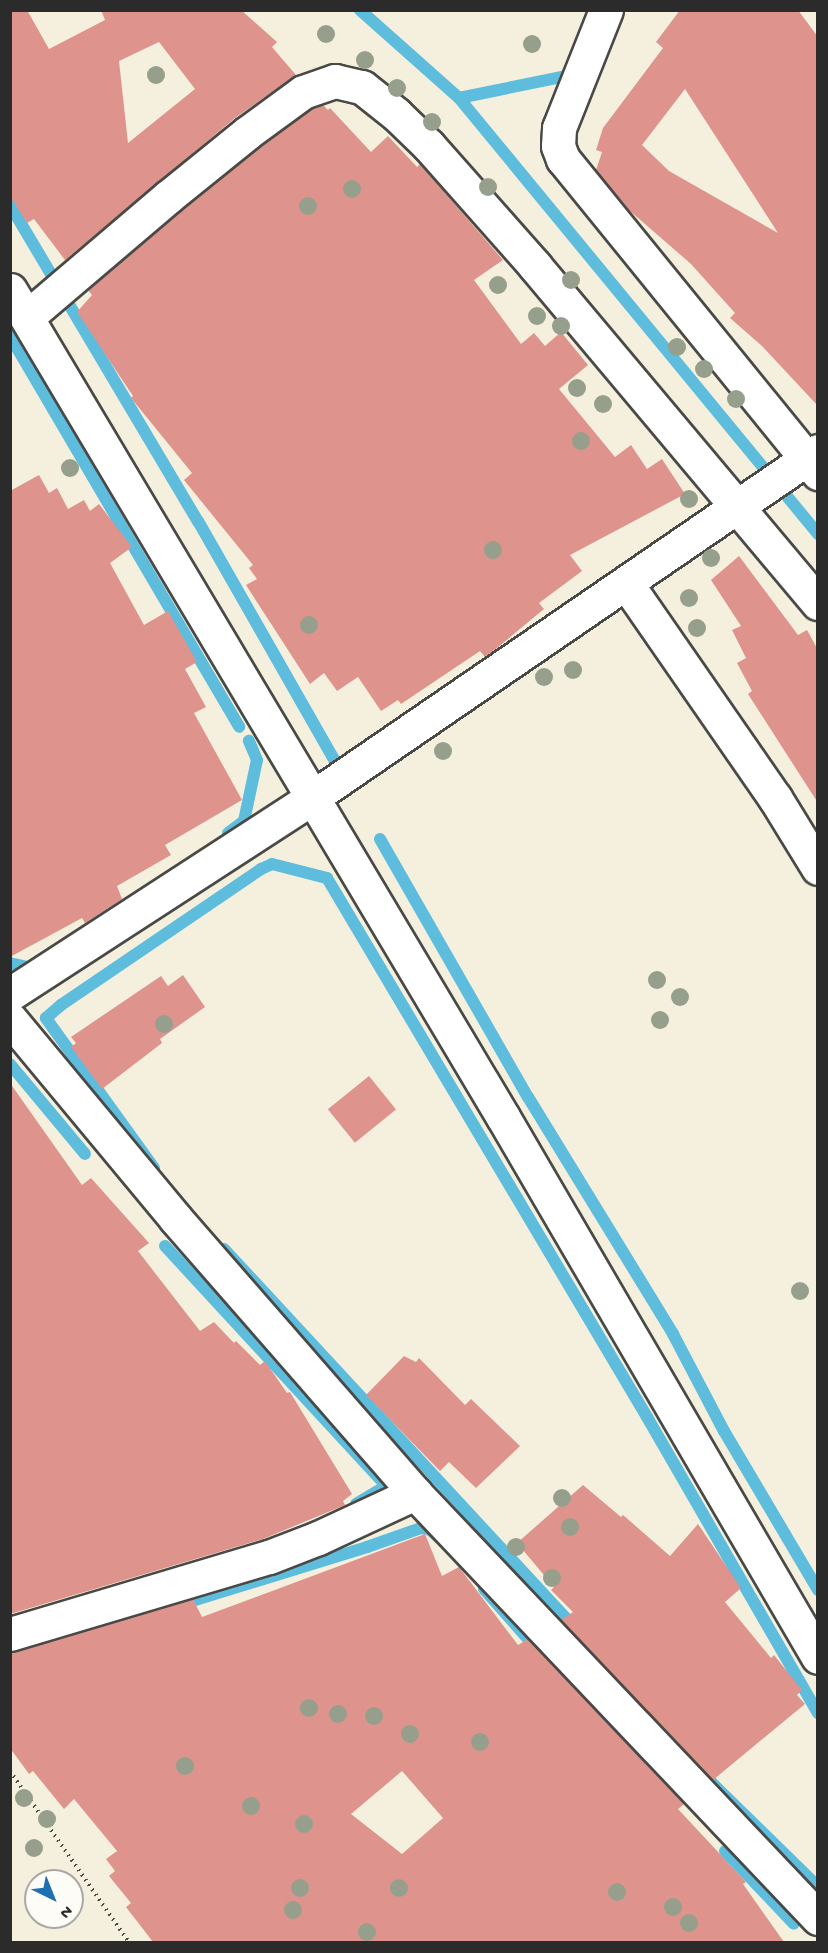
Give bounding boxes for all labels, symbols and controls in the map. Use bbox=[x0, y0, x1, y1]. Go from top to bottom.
north arrow bbox=[24, 1869, 84, 1929]
text: N bbox=[55, 1901, 76, 1922]

